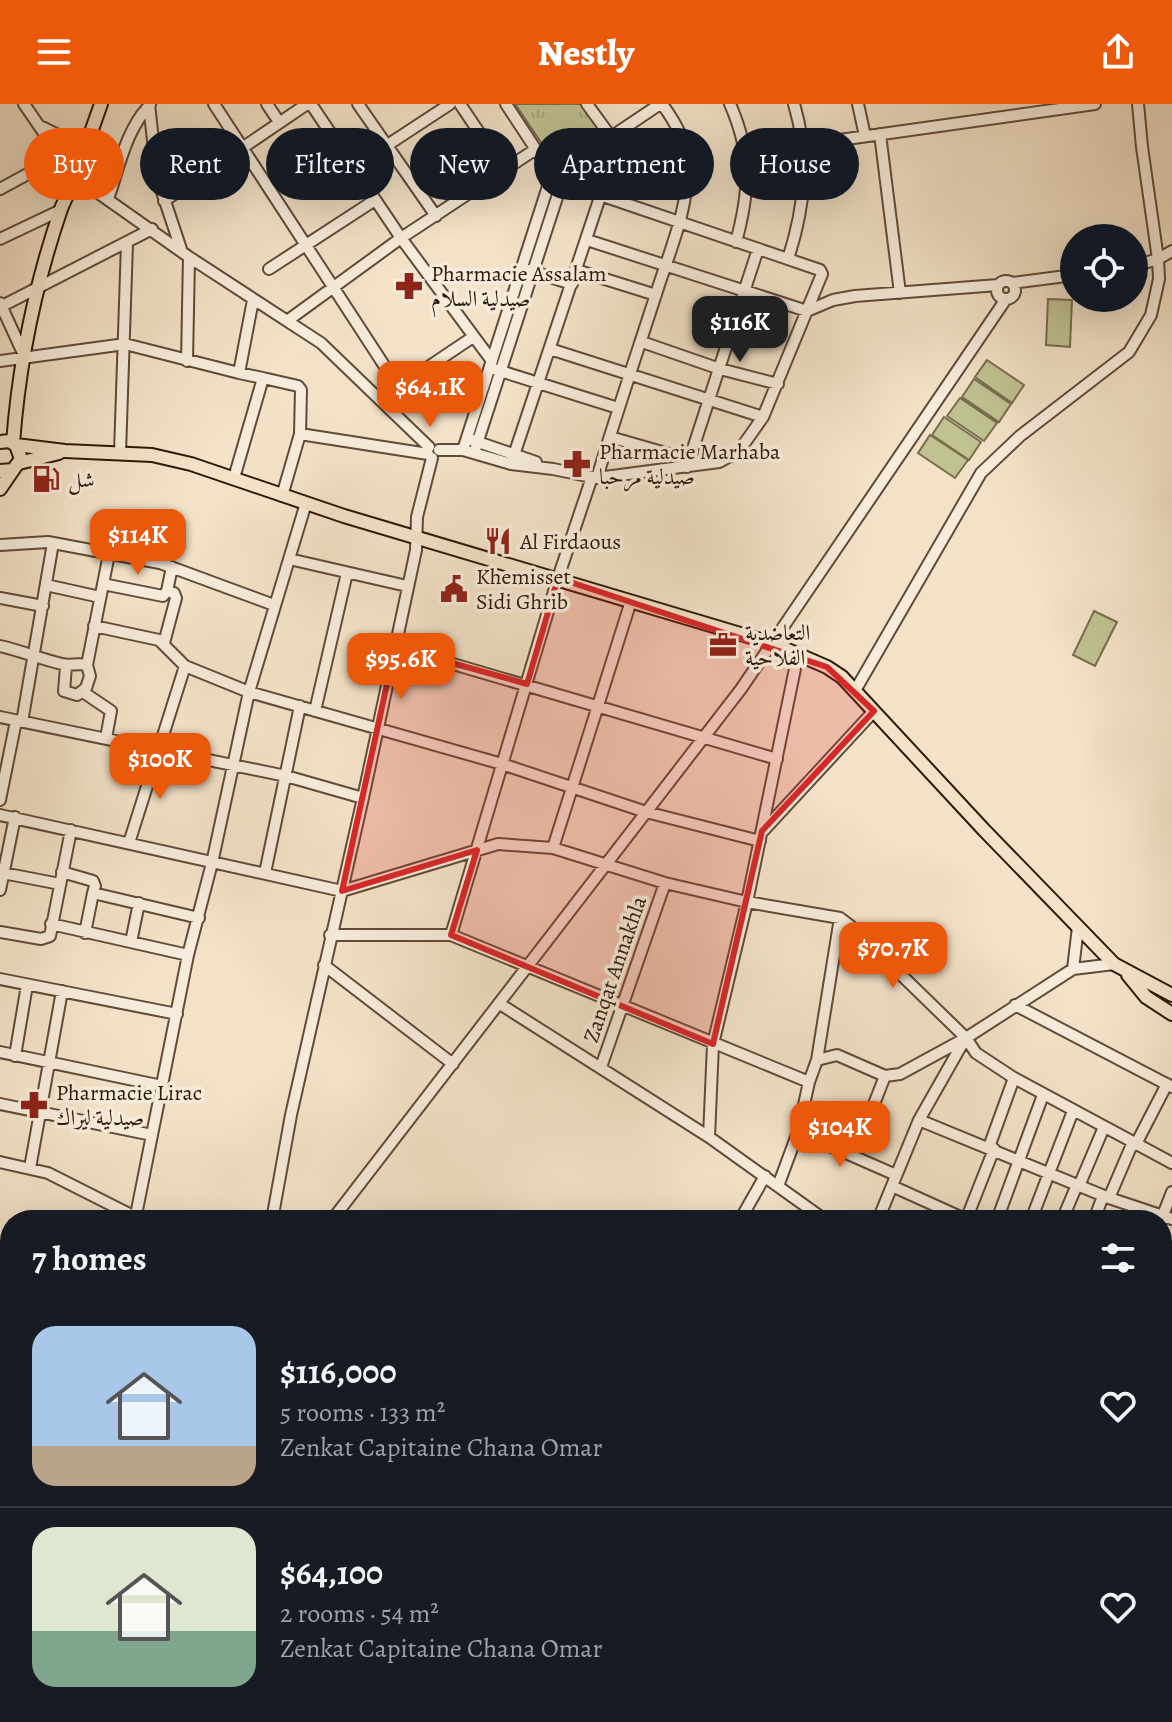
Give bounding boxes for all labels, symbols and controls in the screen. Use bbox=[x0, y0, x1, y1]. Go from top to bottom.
text: Nestly bbox=[538, 28, 634, 77]
icon: menu bbox=[32, 30, 76, 74]
icon: share bbox=[1096, 30, 1140, 74]
chip: Buy bbox=[24, 128, 124, 200]
chip: Rent bbox=[140, 128, 250, 200]
chip: Filters bbox=[266, 128, 394, 200]
chip: New bbox=[410, 128, 518, 200]
chip: Apartment bbox=[534, 128, 714, 200]
chip: House bbox=[730, 128, 859, 200]
map controls bbox=[1060, 224, 1148, 312]
button: locate bbox=[1060, 224, 1148, 312]
place label: Pharmacie Assalam صيدلية السلام bbox=[431, 259, 607, 318]
pharmacy icon: Pharmacie Assalam صيدلية السلام bbox=[394, 271, 424, 301]
pin: $116K bbox=[684, 296, 796, 364]
text: $116K bbox=[710, 304, 770, 339]
pin: $64.1K bbox=[365, 361, 495, 429]
text: $64.1K bbox=[395, 369, 465, 404]
place label: Pharmacie Marhaba صيدلية مرحبا bbox=[599, 437, 781, 492]
pharmacy icon: Pharmacie Marhaba صيدلية مرحبا bbox=[562, 449, 592, 479]
fuel station icon: شل bbox=[31, 464, 61, 494]
place label: شل bbox=[68, 465, 95, 495]
pin: $114K bbox=[82, 509, 194, 577]
text: $114K bbox=[108, 517, 168, 552]
restaurant icon: Al Firdaous bbox=[483, 526, 513, 556]
place label: Al Firdaous bbox=[519, 527, 621, 557]
place label: Khemisset Sidi Ghrib bbox=[476, 562, 571, 617]
public building icon: Khemisset Sidi Ghrib bbox=[439, 574, 469, 604]
place label: التعاضدية الفلاحية bbox=[745, 618, 810, 673]
office icon: التعاضدية الفلاحية bbox=[708, 630, 738, 660]
pin: $95.6K bbox=[336, 633, 466, 701]
text: $95.6K bbox=[365, 641, 437, 676]
pin: $100K bbox=[104, 733, 216, 801]
text: $100K bbox=[128, 741, 192, 776]
street label: Zanqat Annakhla bbox=[576, 891, 654, 1047]
pin: $70.7K bbox=[828, 922, 958, 990]
text: $70.7K bbox=[857, 930, 929, 965]
place label: Pharmacie Lirac صيدلية ليراك bbox=[56, 1078, 202, 1133]
pharmacy icon: Pharmacie Lirac صيدلية ليراك bbox=[19, 1090, 49, 1120]
pin: $104K bbox=[784, 1101, 896, 1169]
text: $104K bbox=[808, 1109, 872, 1144]
text: 7 homes bbox=[32, 1235, 147, 1282]
icon: filters bbox=[1096, 1236, 1140, 1280]
text: $116,000 bbox=[280, 1348, 397, 1395]
icon: home bbox=[96, 1358, 192, 1454]
icon: heart bbox=[1096, 1384, 1140, 1428]
text: 5 rooms · 133 m² bbox=[280, 1395, 445, 1430]
text: Zenkat Capitaine Chana Omar bbox=[280, 1430, 602, 1465]
text: $64,100 bbox=[280, 1549, 383, 1596]
icon: home bbox=[96, 1559, 192, 1655]
icon: heart bbox=[1096, 1585, 1140, 1629]
text: 2 rooms · 54 m² bbox=[280, 1596, 439, 1631]
text: Zenkat Capitaine Chana Omar bbox=[280, 1631, 602, 1666]

